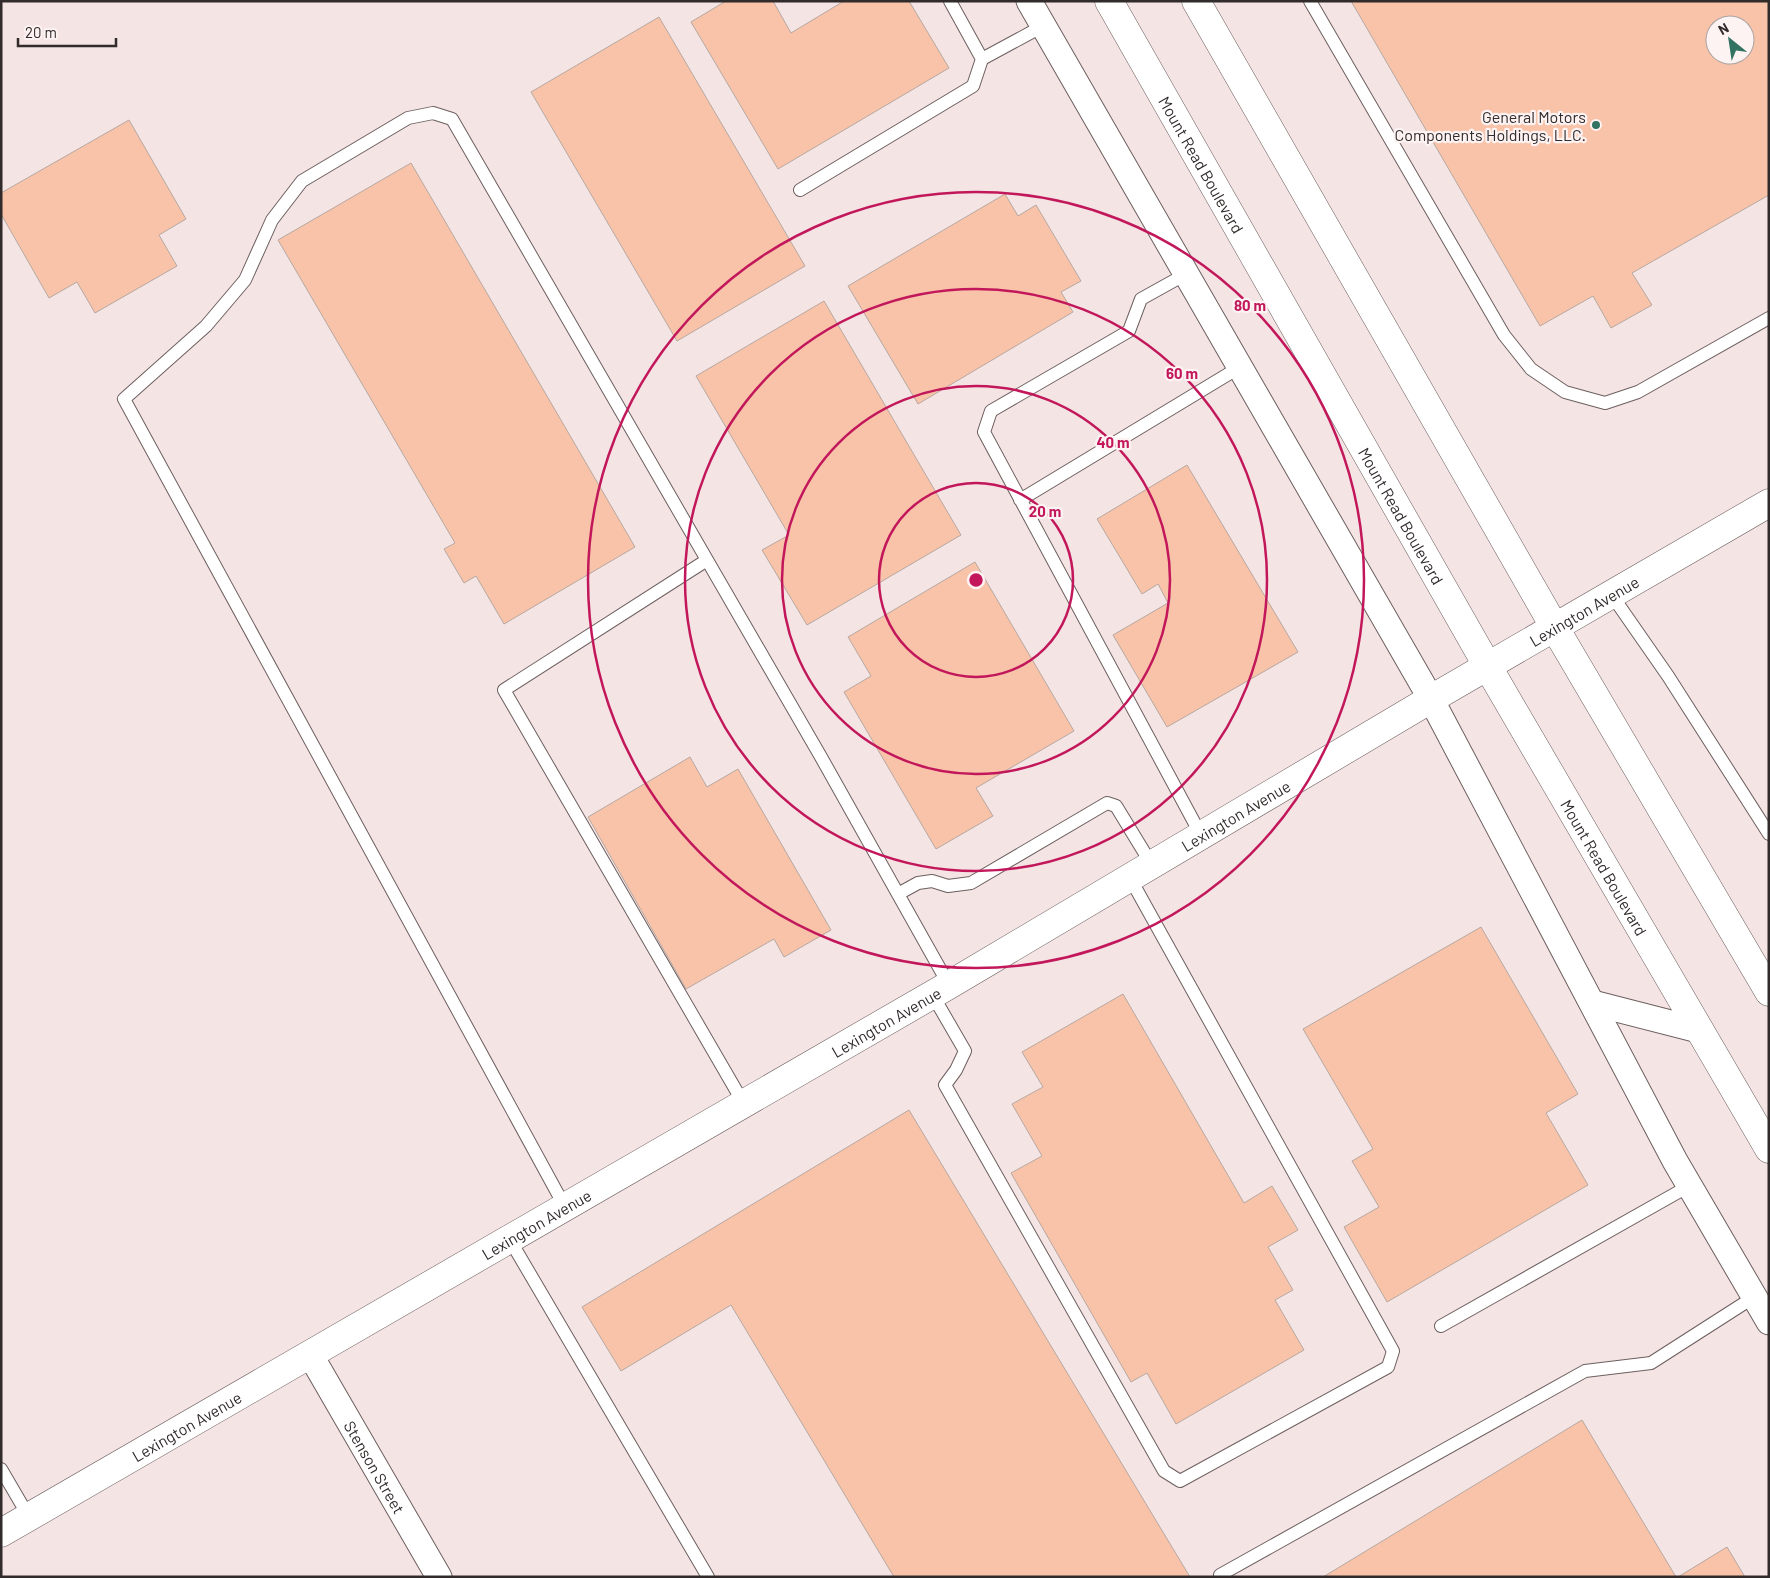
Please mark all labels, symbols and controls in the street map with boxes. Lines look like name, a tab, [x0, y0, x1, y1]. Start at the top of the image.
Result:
scale bar	[18, 15, 115, 47]
north arrow	[1705, 15, 1755, 65]
text: N	[1715, 19, 1732, 38]
text: 20 m	[25, 23, 57, 41]
street label: Mount Read Boulevard	[1156, 93, 1248, 236]
place label: General Motors Components Holdings, LLC.	[1394, 107, 1586, 144]
marker: General Motors Components Holdings, LLC.	[1590, 119, 1602, 131]
text: 80 m	[1234, 296, 1266, 314]
text: 60 m	[1166, 364, 1198, 382]
text: 40 m	[1096, 433, 1130, 451]
street label: Mount Read Boulevard	[1355, 444, 1448, 587]
text: 20 m	[1029, 502, 1061, 520]
centre of rings	[967, 571, 985, 589]
street label: Lexington Avenue	[1526, 571, 1642, 650]
street label: Lexington Avenue	[1178, 775, 1293, 855]
street label: Mount Read Boulevard	[1558, 796, 1652, 939]
street label: Lexington Avenue	[828, 982, 944, 1061]
street label: Lexington Avenue	[478, 1185, 594, 1263]
street label: Lexington Avenue	[128, 1387, 244, 1465]
street label: Stenson Street	[341, 1417, 409, 1517]

